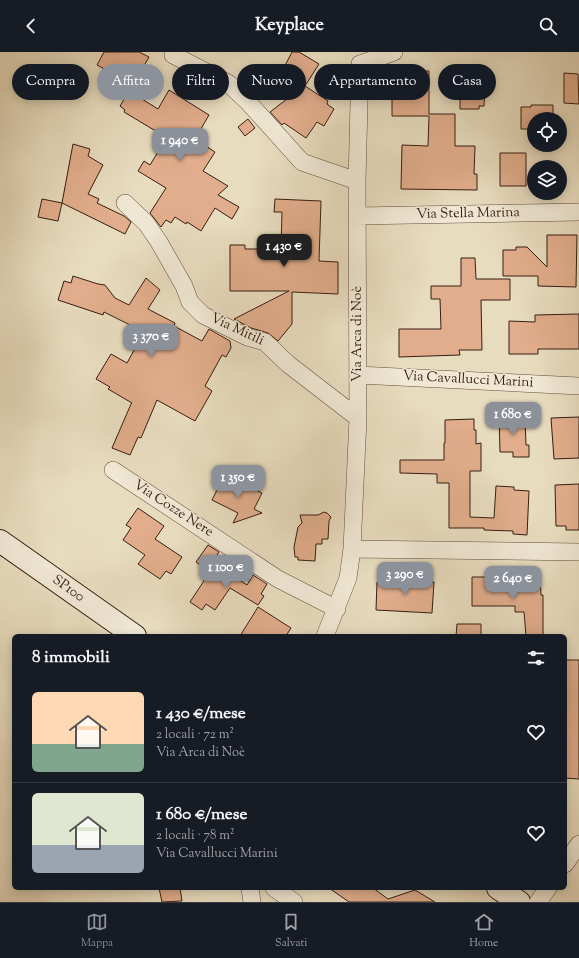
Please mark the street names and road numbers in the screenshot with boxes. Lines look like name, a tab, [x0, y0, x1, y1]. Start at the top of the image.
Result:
street label: Via Stella Marina	[416, 203, 521, 225]
street label: Via Arca di Noè	[348, 286, 368, 382]
street label: Via Mitili	[207, 309, 267, 351]
street label: Via Cavallucci Marini	[402, 367, 534, 393]
street label: Via Cozze Nere	[129, 476, 217, 542]
street label: SP100	[48, 571, 88, 607]

